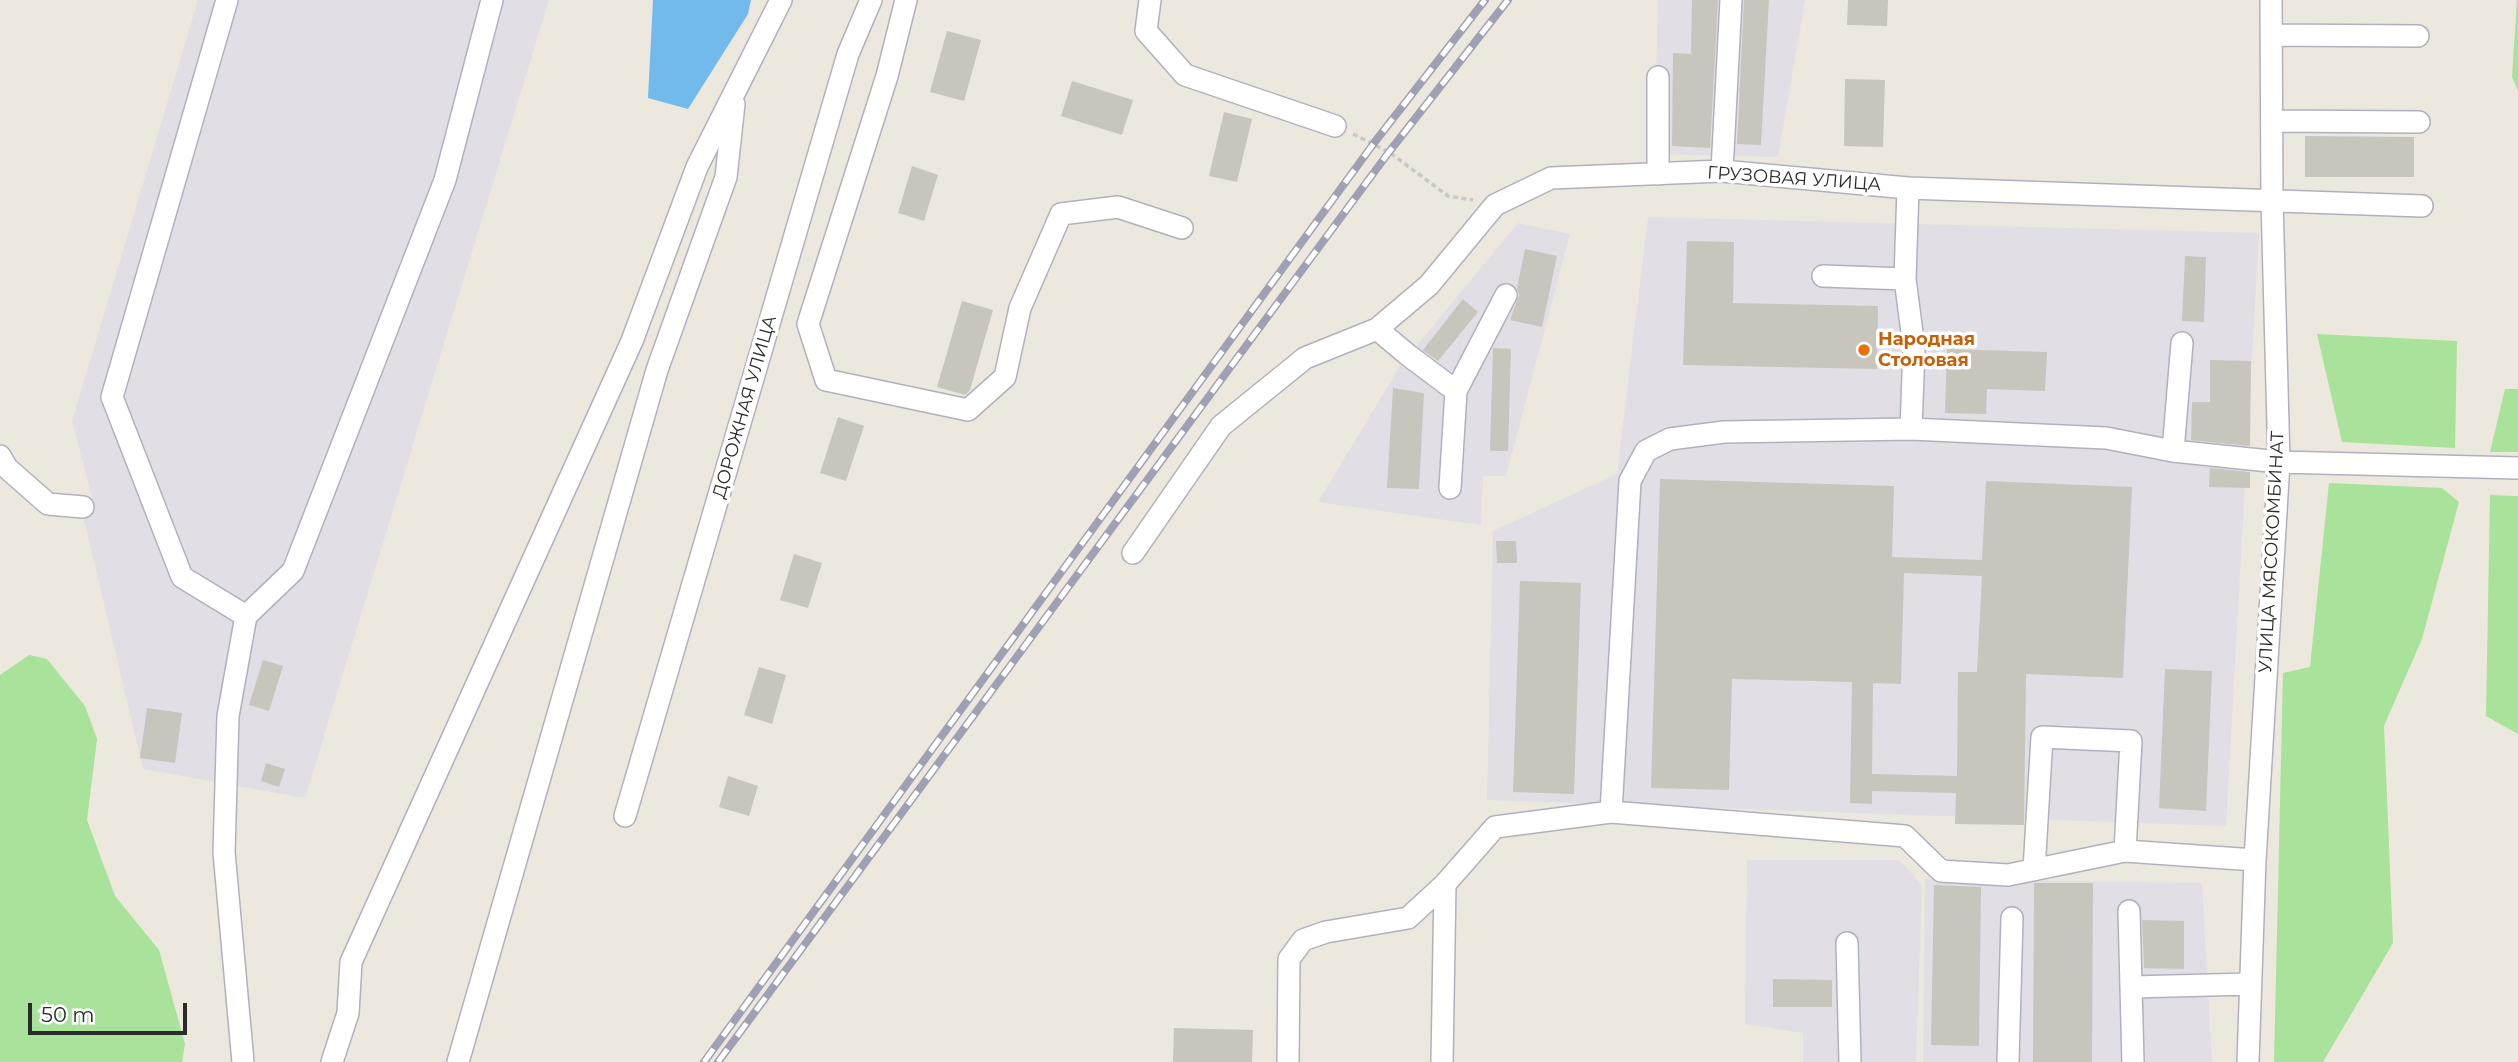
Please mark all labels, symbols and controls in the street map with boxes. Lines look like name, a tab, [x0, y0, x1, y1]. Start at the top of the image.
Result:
street label: ГРУЗОВАЯ УЛИЦА	[1706, 162, 1882, 196]
street label: ДОРОЖНАЯ УЛИЦА	[708, 313, 782, 501]
place label: Народная Столовая	[1878, 329, 1975, 372]
marker: Народная Столовая	[1856, 342, 1872, 358]
street label: УЛИЦА МЯСОКОМБИНАТ	[2255, 430, 2289, 674]
scale bar	[32, 988, 191, 1032]
text: 50 m	[41, 1002, 95, 1027]

